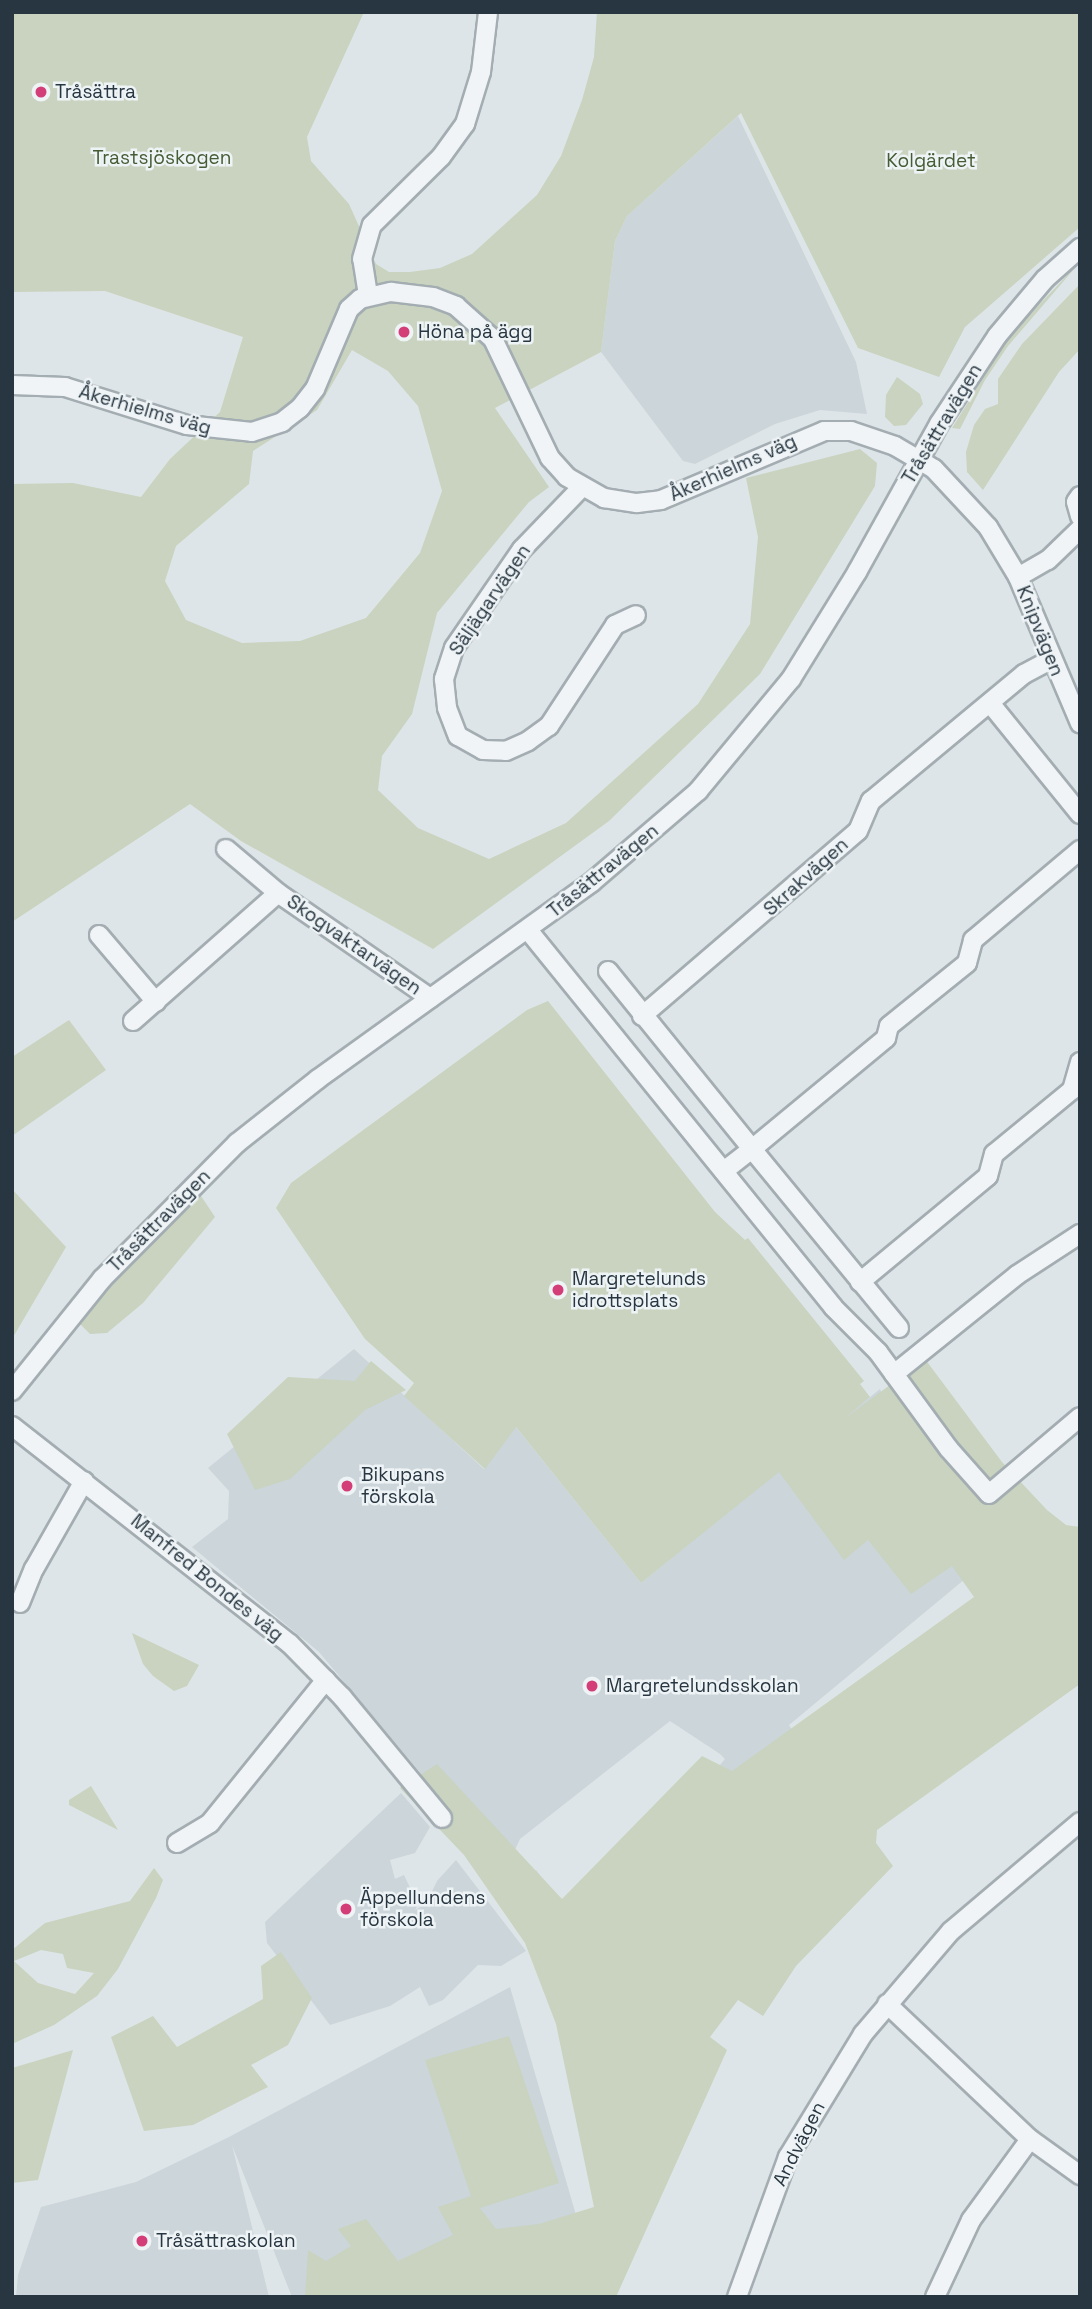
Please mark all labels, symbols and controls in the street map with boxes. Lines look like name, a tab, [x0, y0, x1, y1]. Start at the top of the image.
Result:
place label: Tråsättra	[55, 81, 136, 103]
marker: Tråsättra	[33, 84, 49, 100]
park label: Trastsjöskogen	[93, 147, 231, 169]
park label: Kolgärdet	[886, 150, 976, 172]
place label: Höna på ägg	[418, 321, 533, 343]
marker: Höna på ägg	[396, 324, 412, 340]
street label: Tråsättravägen	[897, 360, 987, 488]
street label: Åkerhielms väg	[76, 380, 214, 440]
street label: Åkerhielms väg	[666, 430, 800, 506]
street label: Säljägarvägen	[445, 540, 535, 660]
street label: Knipvägen	[1012, 582, 1068, 680]
street label: Tråsättravägen	[543, 819, 663, 923]
street label: Skrakvägen	[759, 833, 853, 921]
street label: Skogvaktarvägen	[282, 890, 426, 1000]
street label: Tråsättravägen	[103, 1165, 215, 1277]
place label: Margretelunds idrottsplats	[572, 1268, 706, 1312]
marker: Margretelunds idrottsplats	[550, 1282, 566, 1298]
place label: Bikupans förskola	[361, 1464, 445, 1508]
marker: Bikupans förskola	[339, 1478, 355, 1494]
street label: Manfred Bondes väg	[126, 1510, 288, 1646]
place label: Margretelundsskolan	[606, 1675, 799, 1697]
marker: Margretelundsskolan	[584, 1678, 600, 1694]
place label: Äppellundens förskola	[360, 1887, 485, 1931]
marker: Äppellundens förskola	[338, 1901, 354, 1917]
street label: Andvägen	[768, 2098, 830, 2190]
place label: Tråsättraskolan	[156, 2230, 296, 2252]
marker: Tråsättraskolan	[134, 2233, 150, 2249]

